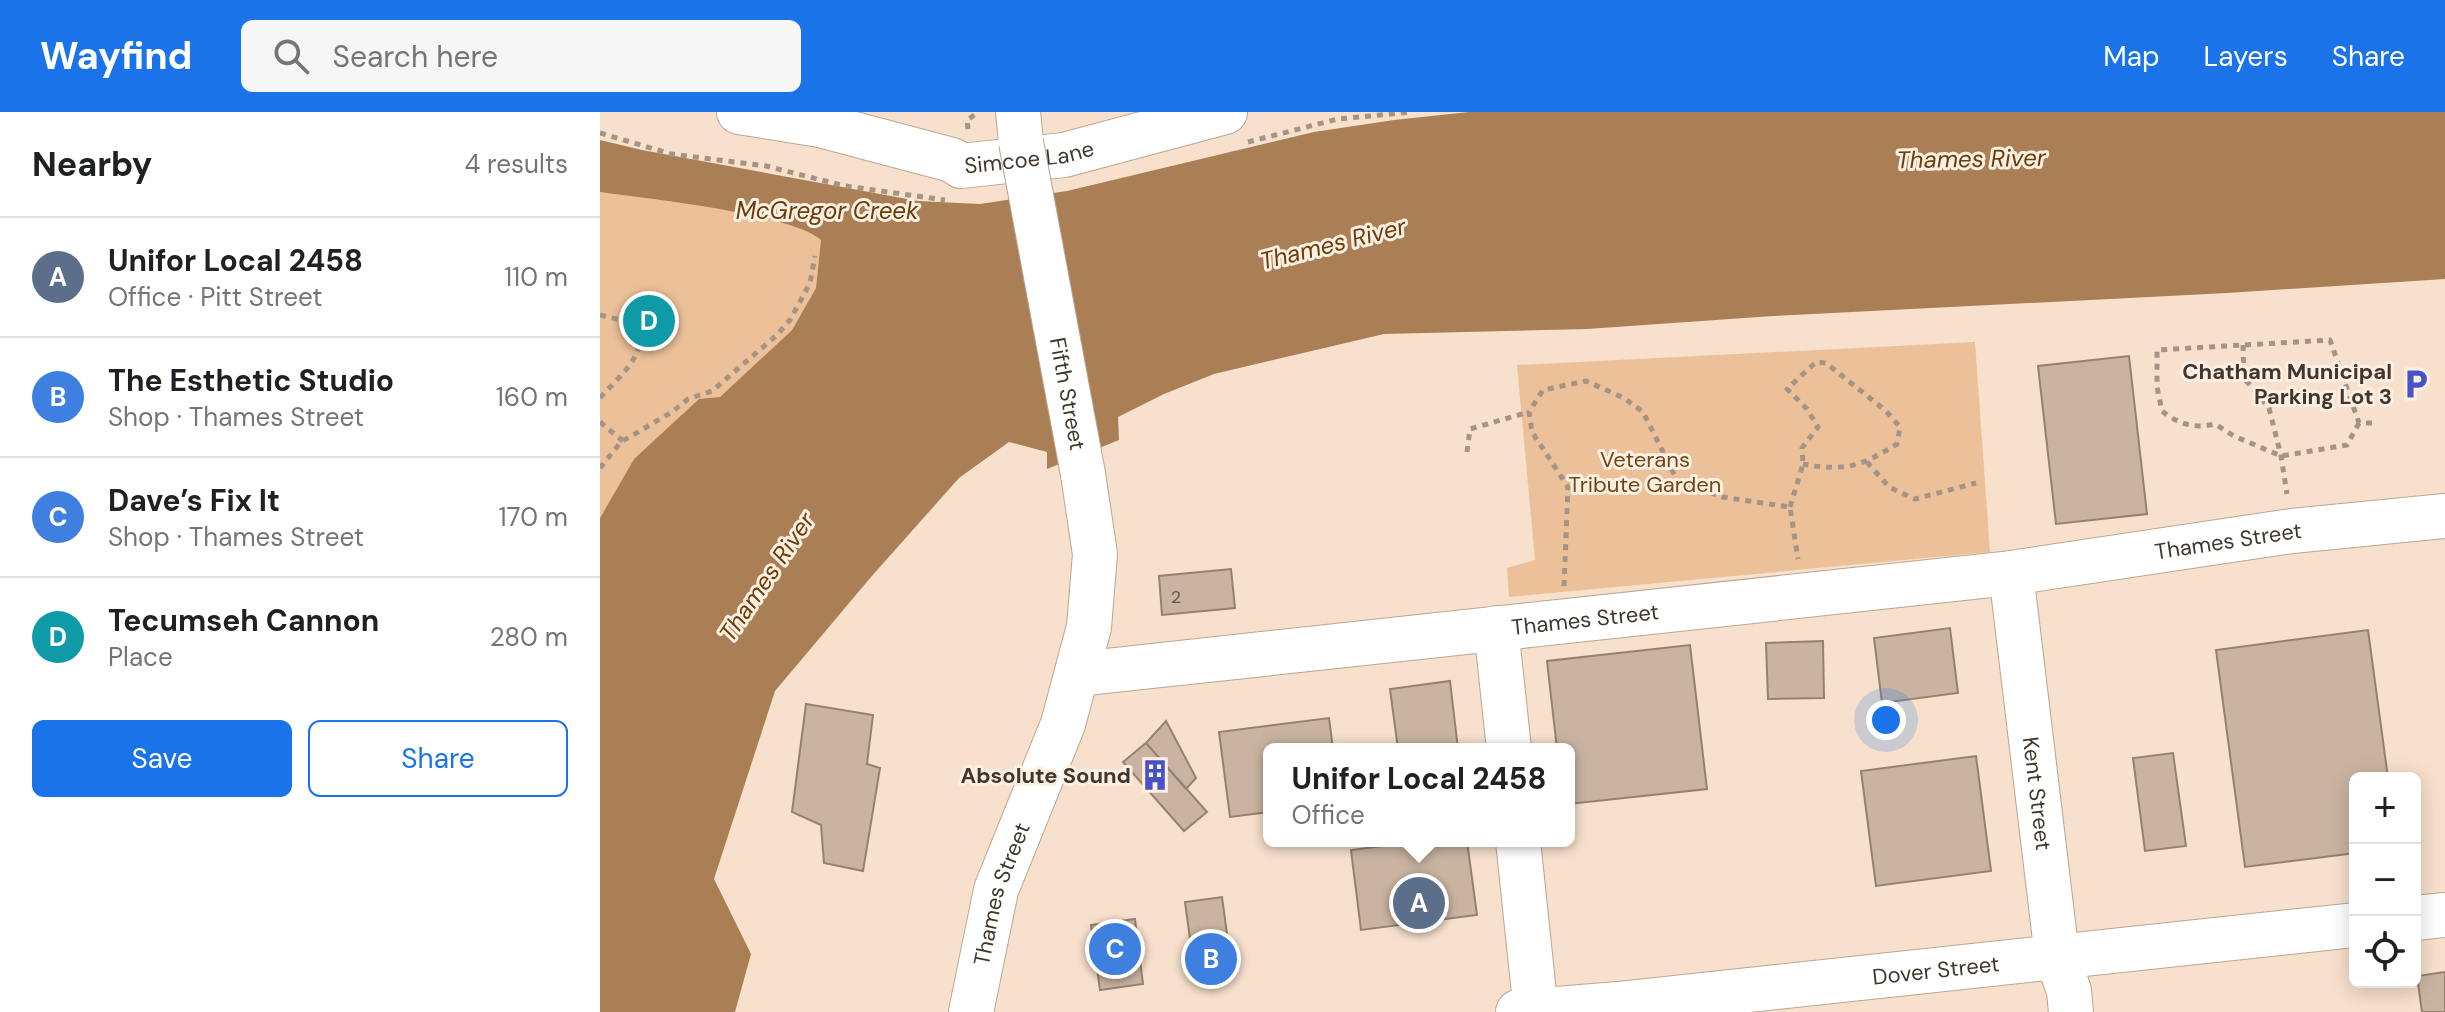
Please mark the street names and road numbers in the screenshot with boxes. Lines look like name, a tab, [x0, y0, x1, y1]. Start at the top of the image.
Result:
street label: Simcoe Lane	[963, 134, 1097, 181]
street label: Fifth Street	[1043, 335, 1092, 452]
street label: Thames Street	[2153, 516, 2303, 566]
street label: Thames Street	[1510, 597, 1660, 642]
street label: Kent Street	[2016, 735, 2058, 852]
street label: Thames Street	[967, 818, 1037, 968]
street label: Dover Street	[1871, 949, 2001, 992]

